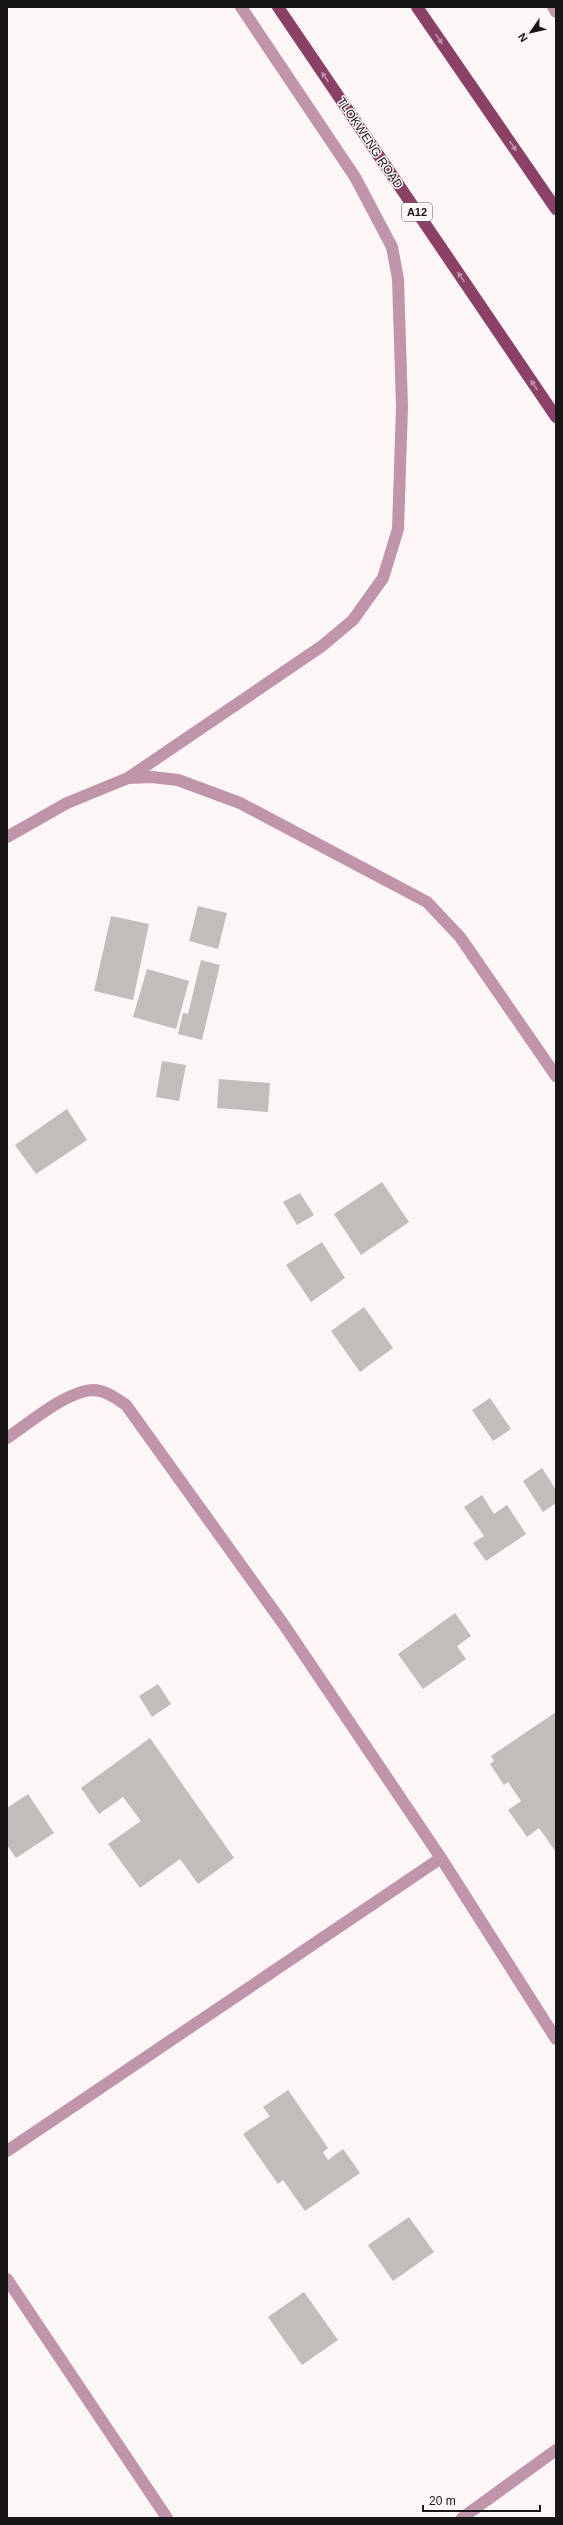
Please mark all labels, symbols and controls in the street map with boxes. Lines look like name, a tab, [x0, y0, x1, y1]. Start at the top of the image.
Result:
north arrow	[511, 12, 551, 52]
text: N	[515, 31, 530, 44]
one-way arrow	[435, 34, 443, 44]
one-way arrow	[321, 72, 329, 82]
street label: TLOKWENG ROAD	[334, 95, 406, 191]
one-way arrow	[509, 141, 517, 152]
road number: A12	[402, 203, 432, 221]
one-way arrow	[457, 272, 465, 283]
one-way arrow	[530, 380, 538, 390]
scale bar	[423, 2487, 540, 2513]
text: 20 m	[429, 2494, 456, 2508]

